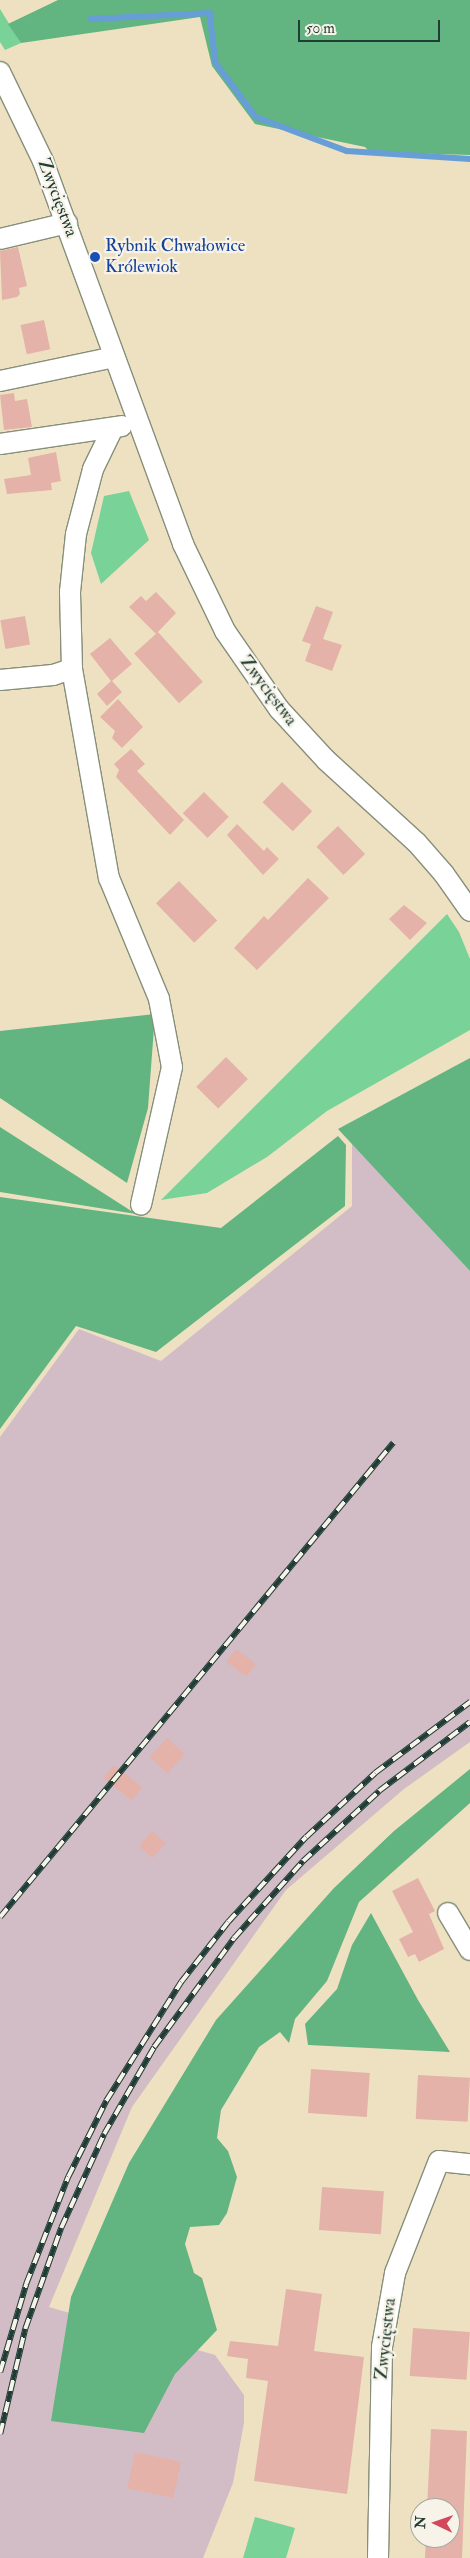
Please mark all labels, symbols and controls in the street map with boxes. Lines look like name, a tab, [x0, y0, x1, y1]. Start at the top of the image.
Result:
scale bar	[300, 10, 442, 42]
text: 50 m	[306, 19, 335, 38]
street label: Zwycięstwa	[32, 156, 82, 240]
place label: Rybnik Chwałowice Królewiok	[105, 236, 245, 278]
marker: Rybnik Chwałowice Królewiok	[89, 251, 101, 263]
street label: Zwycięstwa	[235, 652, 301, 730]
street label: Zwycięstwa	[371, 2297, 401, 2381]
north arrow	[410, 2498, 460, 2548]
text: N	[412, 2516, 429, 2529]

